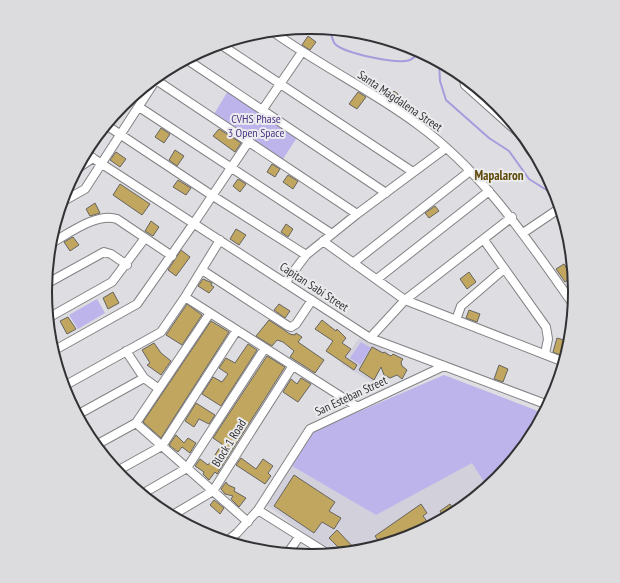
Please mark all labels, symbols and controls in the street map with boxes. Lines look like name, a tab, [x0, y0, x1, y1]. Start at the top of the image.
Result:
street label: Santa Magdalena Street	[355, 67, 446, 135]
park label: CVHS Phase 3 Open Space	[228, 111, 284, 140]
district label: Mapalaron	[474, 167, 524, 184]
street label: Capitan Sabi Street	[277, 259, 352, 315]
street label: San Esteban Street	[312, 372, 390, 419]
street label: Block 1 Road	[208, 416, 249, 469]

